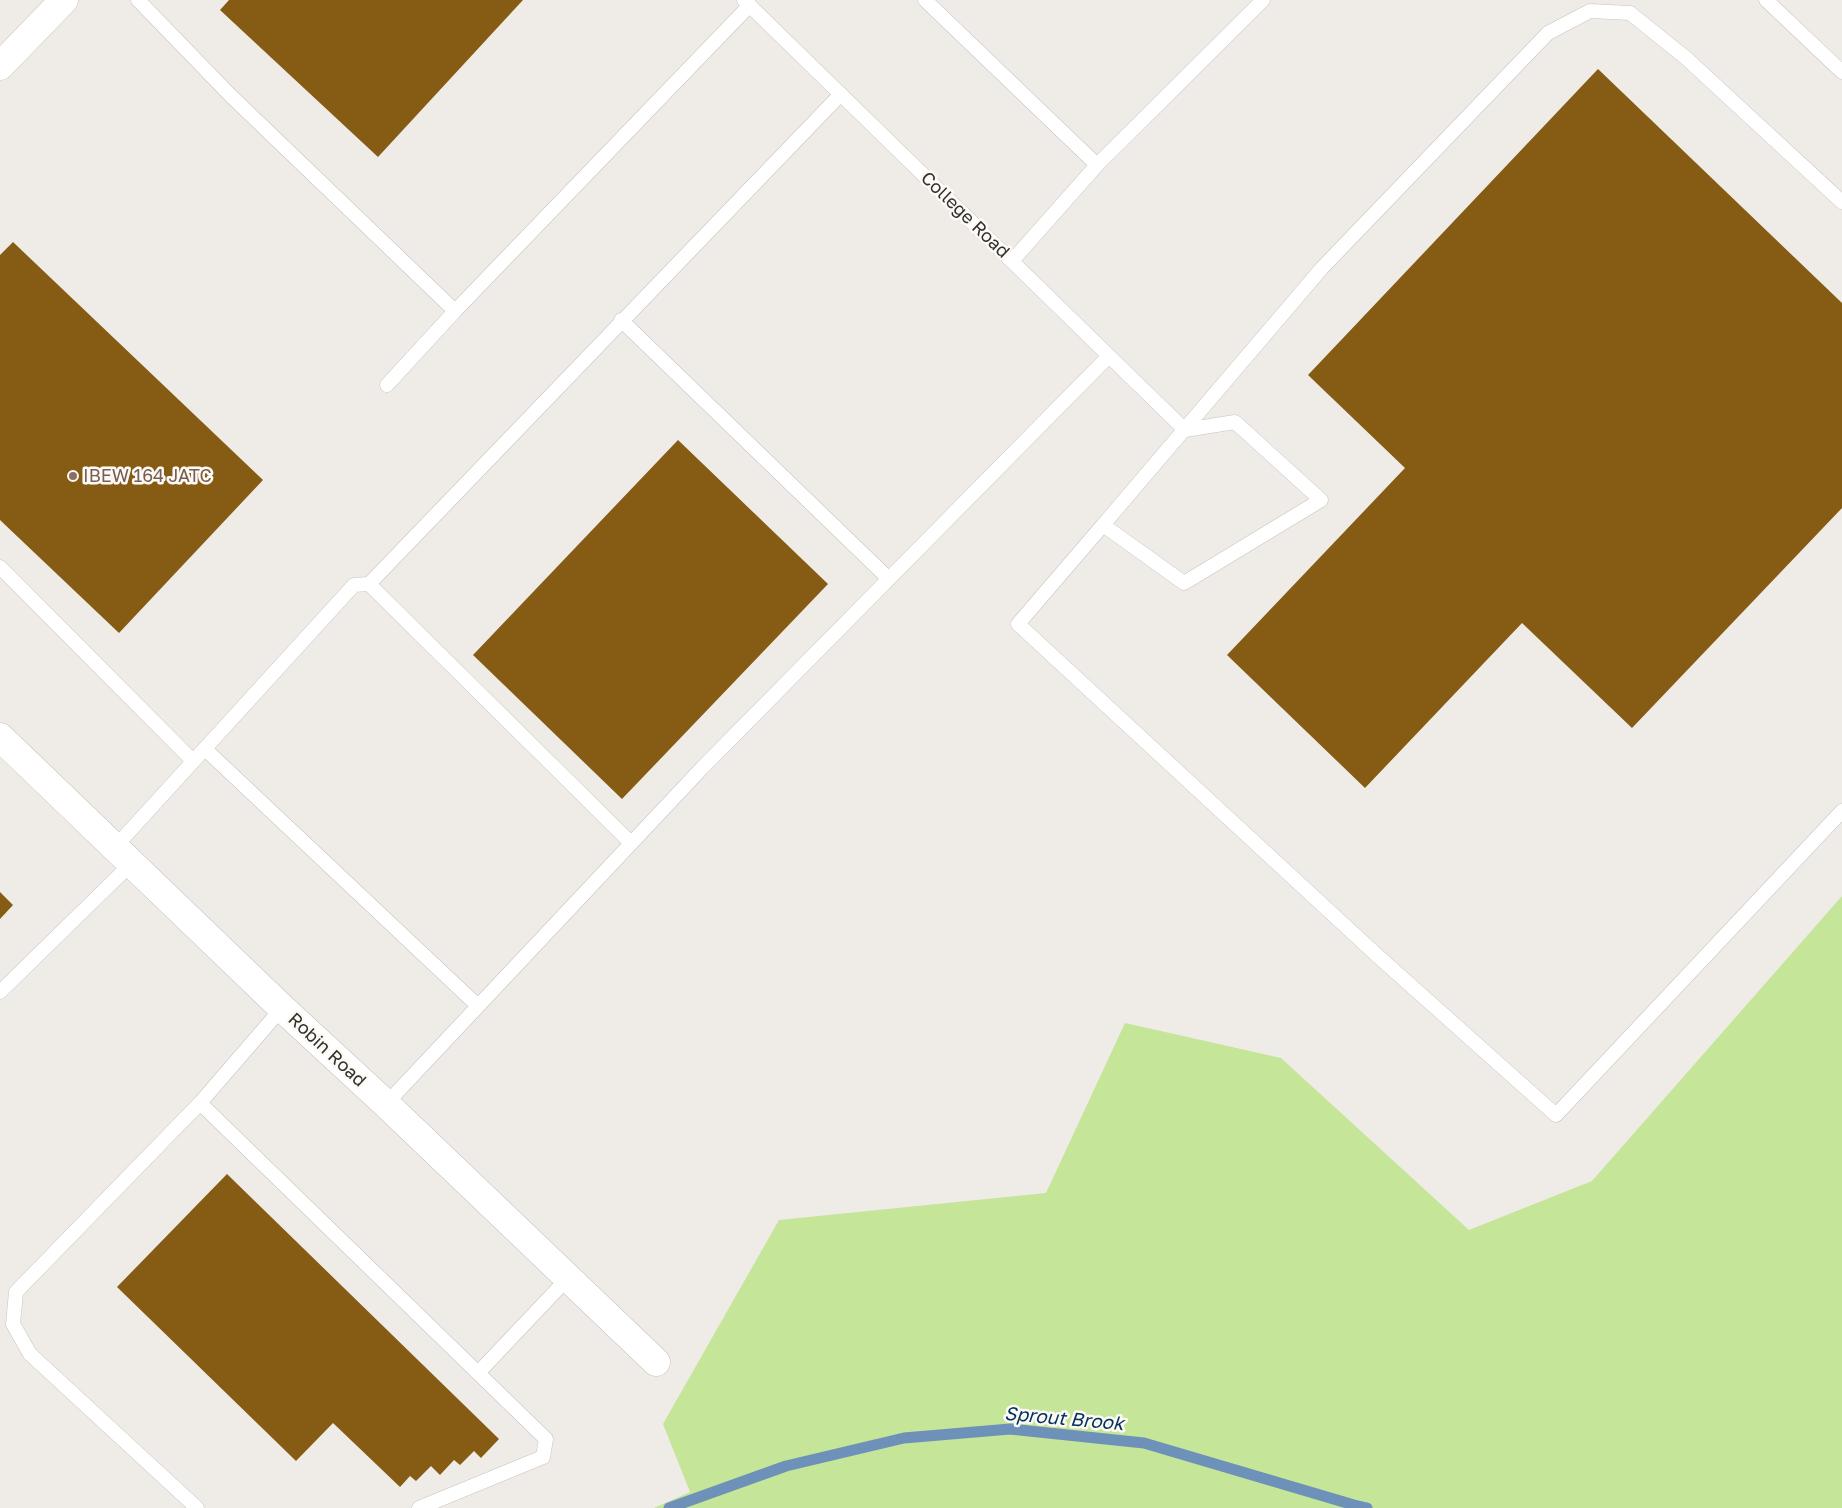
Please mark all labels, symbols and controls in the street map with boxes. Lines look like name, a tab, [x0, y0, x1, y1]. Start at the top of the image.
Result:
street label: College Road	[916, 167, 1014, 263]
place label: IBEW 164 JATC	[83, 465, 212, 487]
marker: IBEW 164 JATC	[67, 470, 79, 482]
street label: Robin Road	[284, 1009, 370, 1091]
water label: Sprout Brook	[1003, 1402, 1125, 1436]

